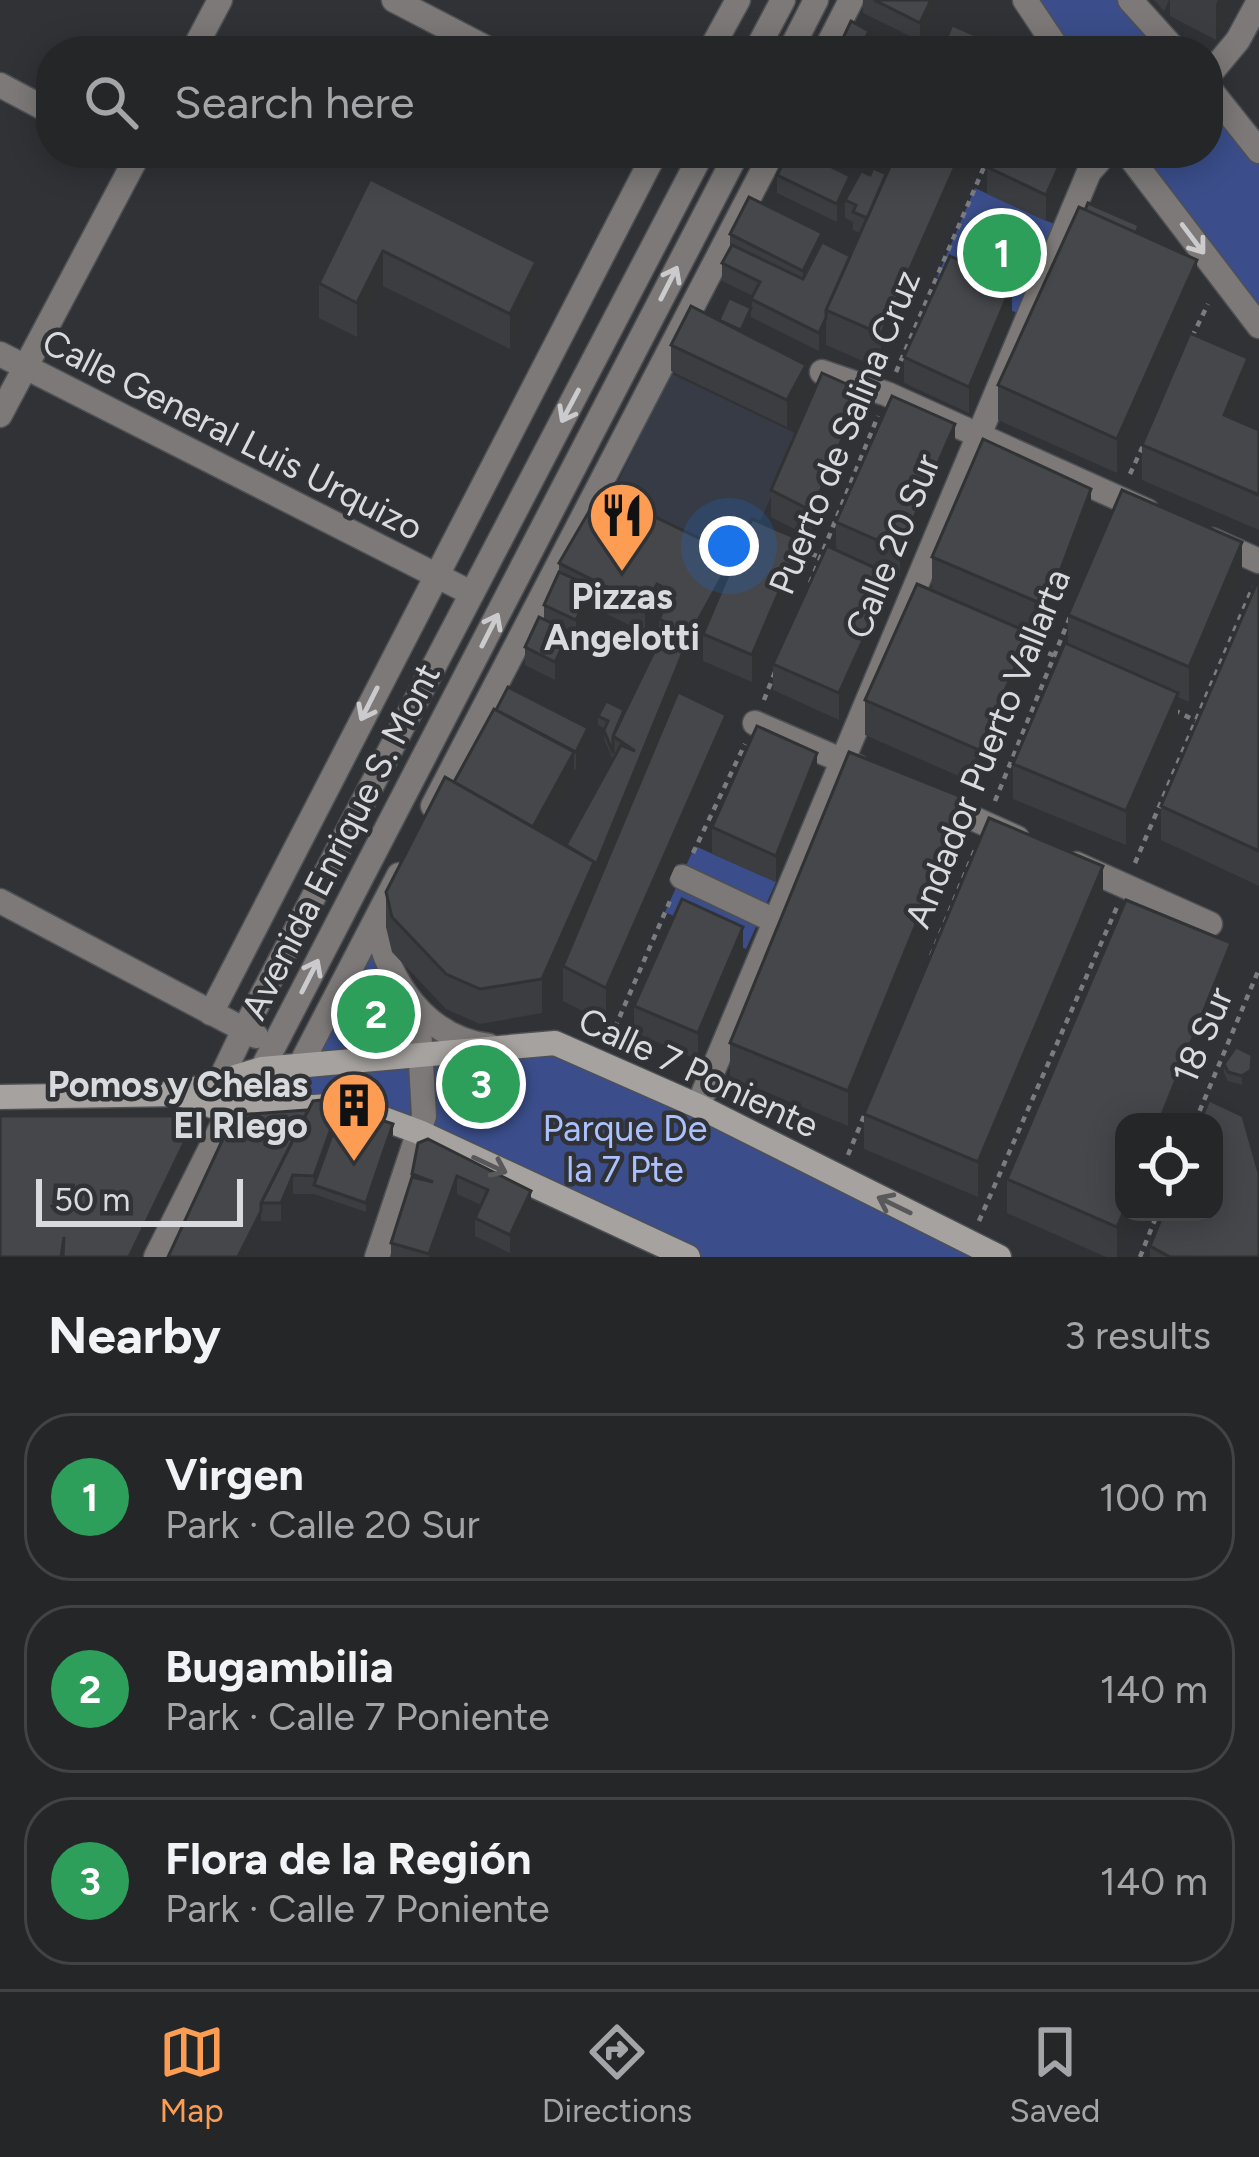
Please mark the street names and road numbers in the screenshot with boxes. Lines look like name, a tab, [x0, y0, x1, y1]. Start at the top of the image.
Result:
street label: Puerto de Salina Cruz	[760, 264, 929, 600]
street label: Calle General Luis Urquizo	[35, 320, 430, 549]
street label: Calle 20 Sur	[836, 448, 949, 645]
street label: Andador Puerto Vallarta	[896, 563, 1079, 934]
street label: Avenida Enrique S. Mont	[232, 656, 449, 1026]
street label: 18 Sur	[1163, 981, 1242, 1090]
street label: Calle 7 Poniente	[572, 998, 826, 1147]

